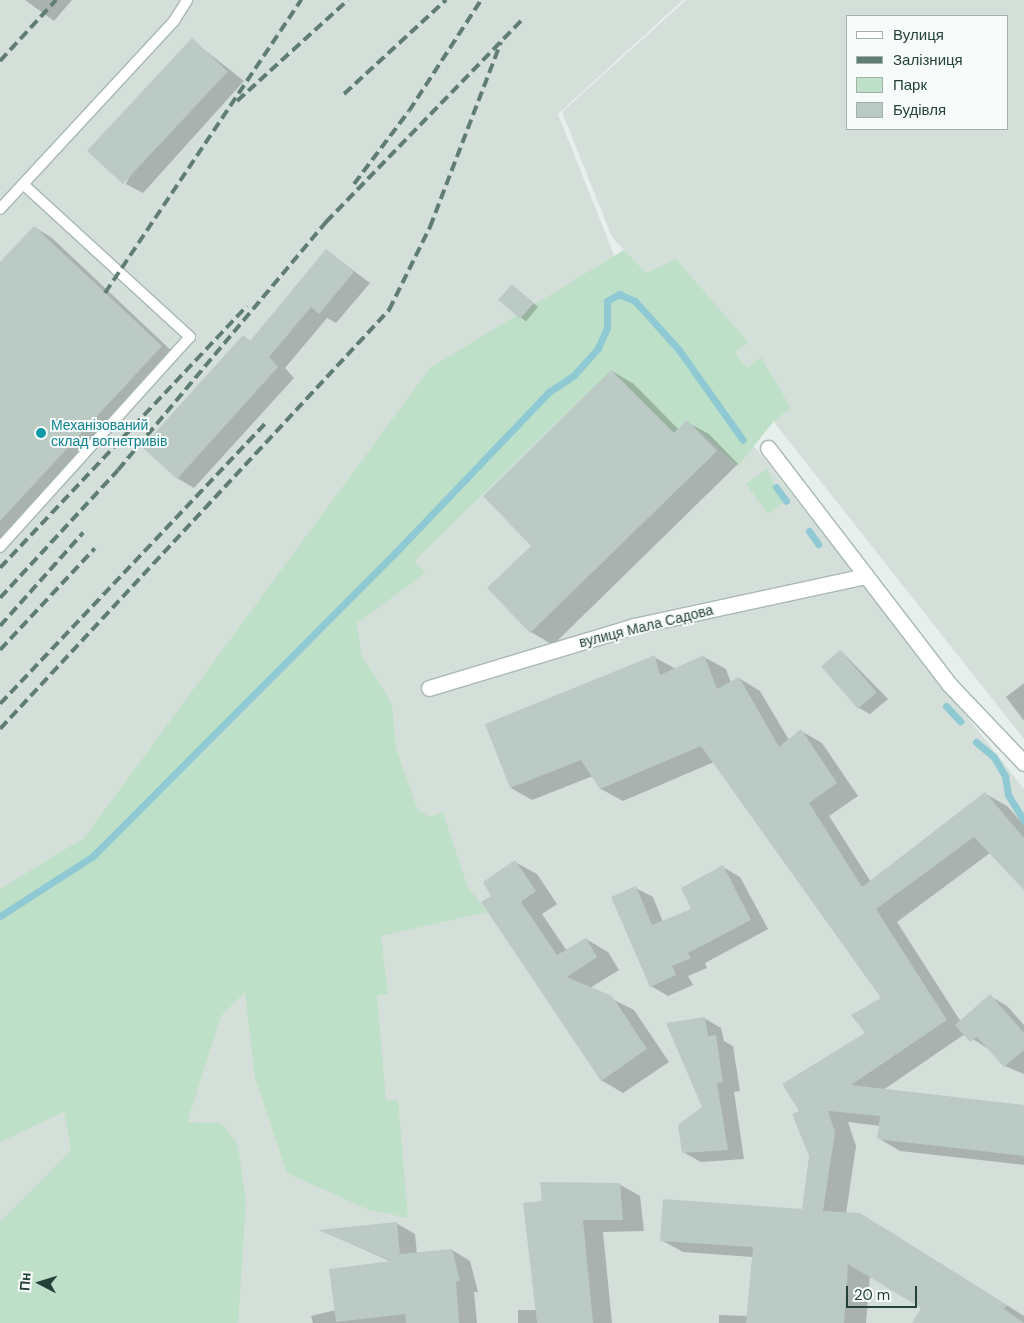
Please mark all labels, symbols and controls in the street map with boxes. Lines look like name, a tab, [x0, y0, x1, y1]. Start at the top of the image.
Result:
legend	[846, 15, 1009, 130]
text: Вулиця	[893, 25, 944, 45]
text: Залізниця	[893, 50, 963, 70]
text: Парк	[893, 75, 927, 95]
text: Будівля	[893, 100, 946, 120]
place label: Механізований склад вогнетривів	[51, 417, 167, 450]
marker: Механізований склад вогнетривів	[35, 427, 47, 439]
street label: вулиця Мала Садова	[577, 601, 715, 651]
north arrow	[15, 1258, 65, 1308]
text: Пн	[15, 1272, 35, 1292]
scale bar	[849, 1276, 920, 1308]
text: 20 m	[854, 1285, 890, 1305]

